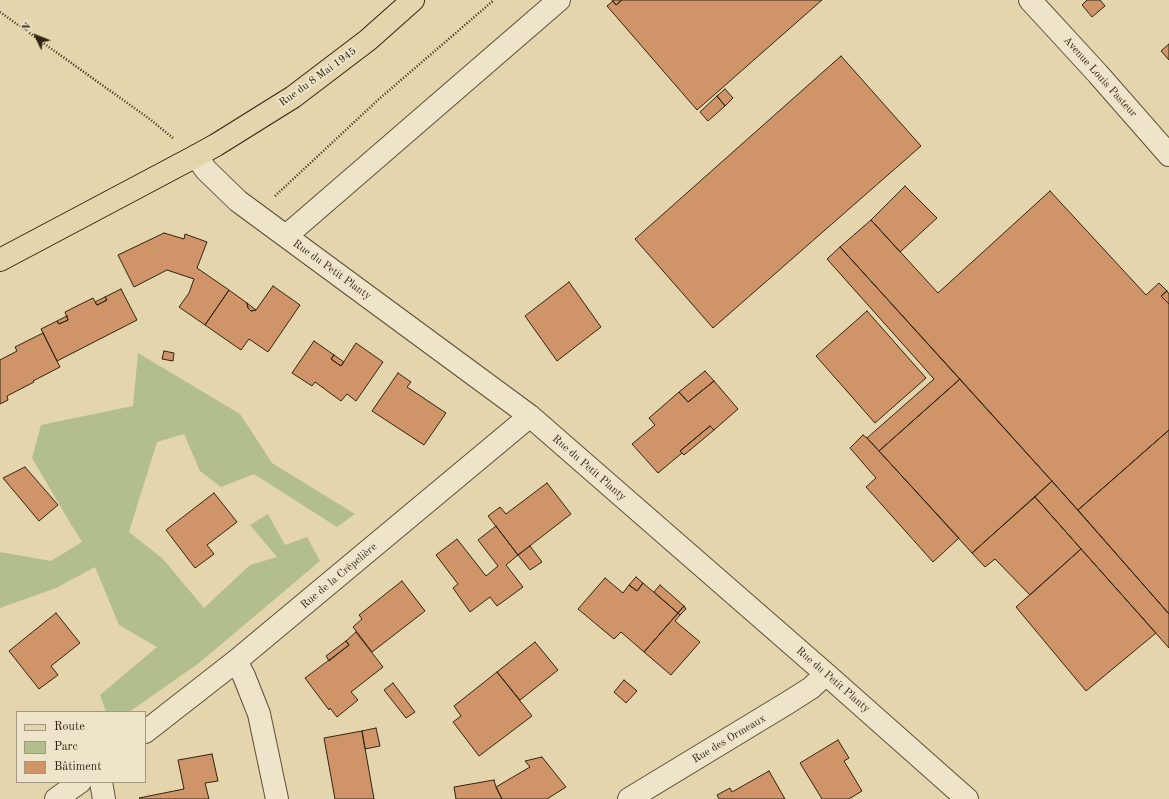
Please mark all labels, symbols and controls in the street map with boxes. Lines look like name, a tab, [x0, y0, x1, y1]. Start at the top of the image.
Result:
north arrow	[16, 16, 56, 56]
text: N	[20, 21, 34, 34]
street label: Avenue Louis Pasteur	[1060, 34, 1140, 120]
street label: Rue du 8 Mai 1945	[277, 45, 359, 109]
street label: Rue du Petit Planty	[290, 237, 374, 303]
street label: Rue du Petit Planty	[549, 432, 629, 504]
street label: Rue de la Crêpelière	[298, 540, 380, 612]
street label: Rue du Petit Planty	[793, 644, 873, 716]
legend	[16, 711, 146, 783]
street label: Rue des Ormeaux	[690, 712, 768, 766]
text: Route	[54, 721, 85, 733]
text: Parc	[54, 741, 78, 753]
text: Bâtiment	[54, 761, 101, 773]

